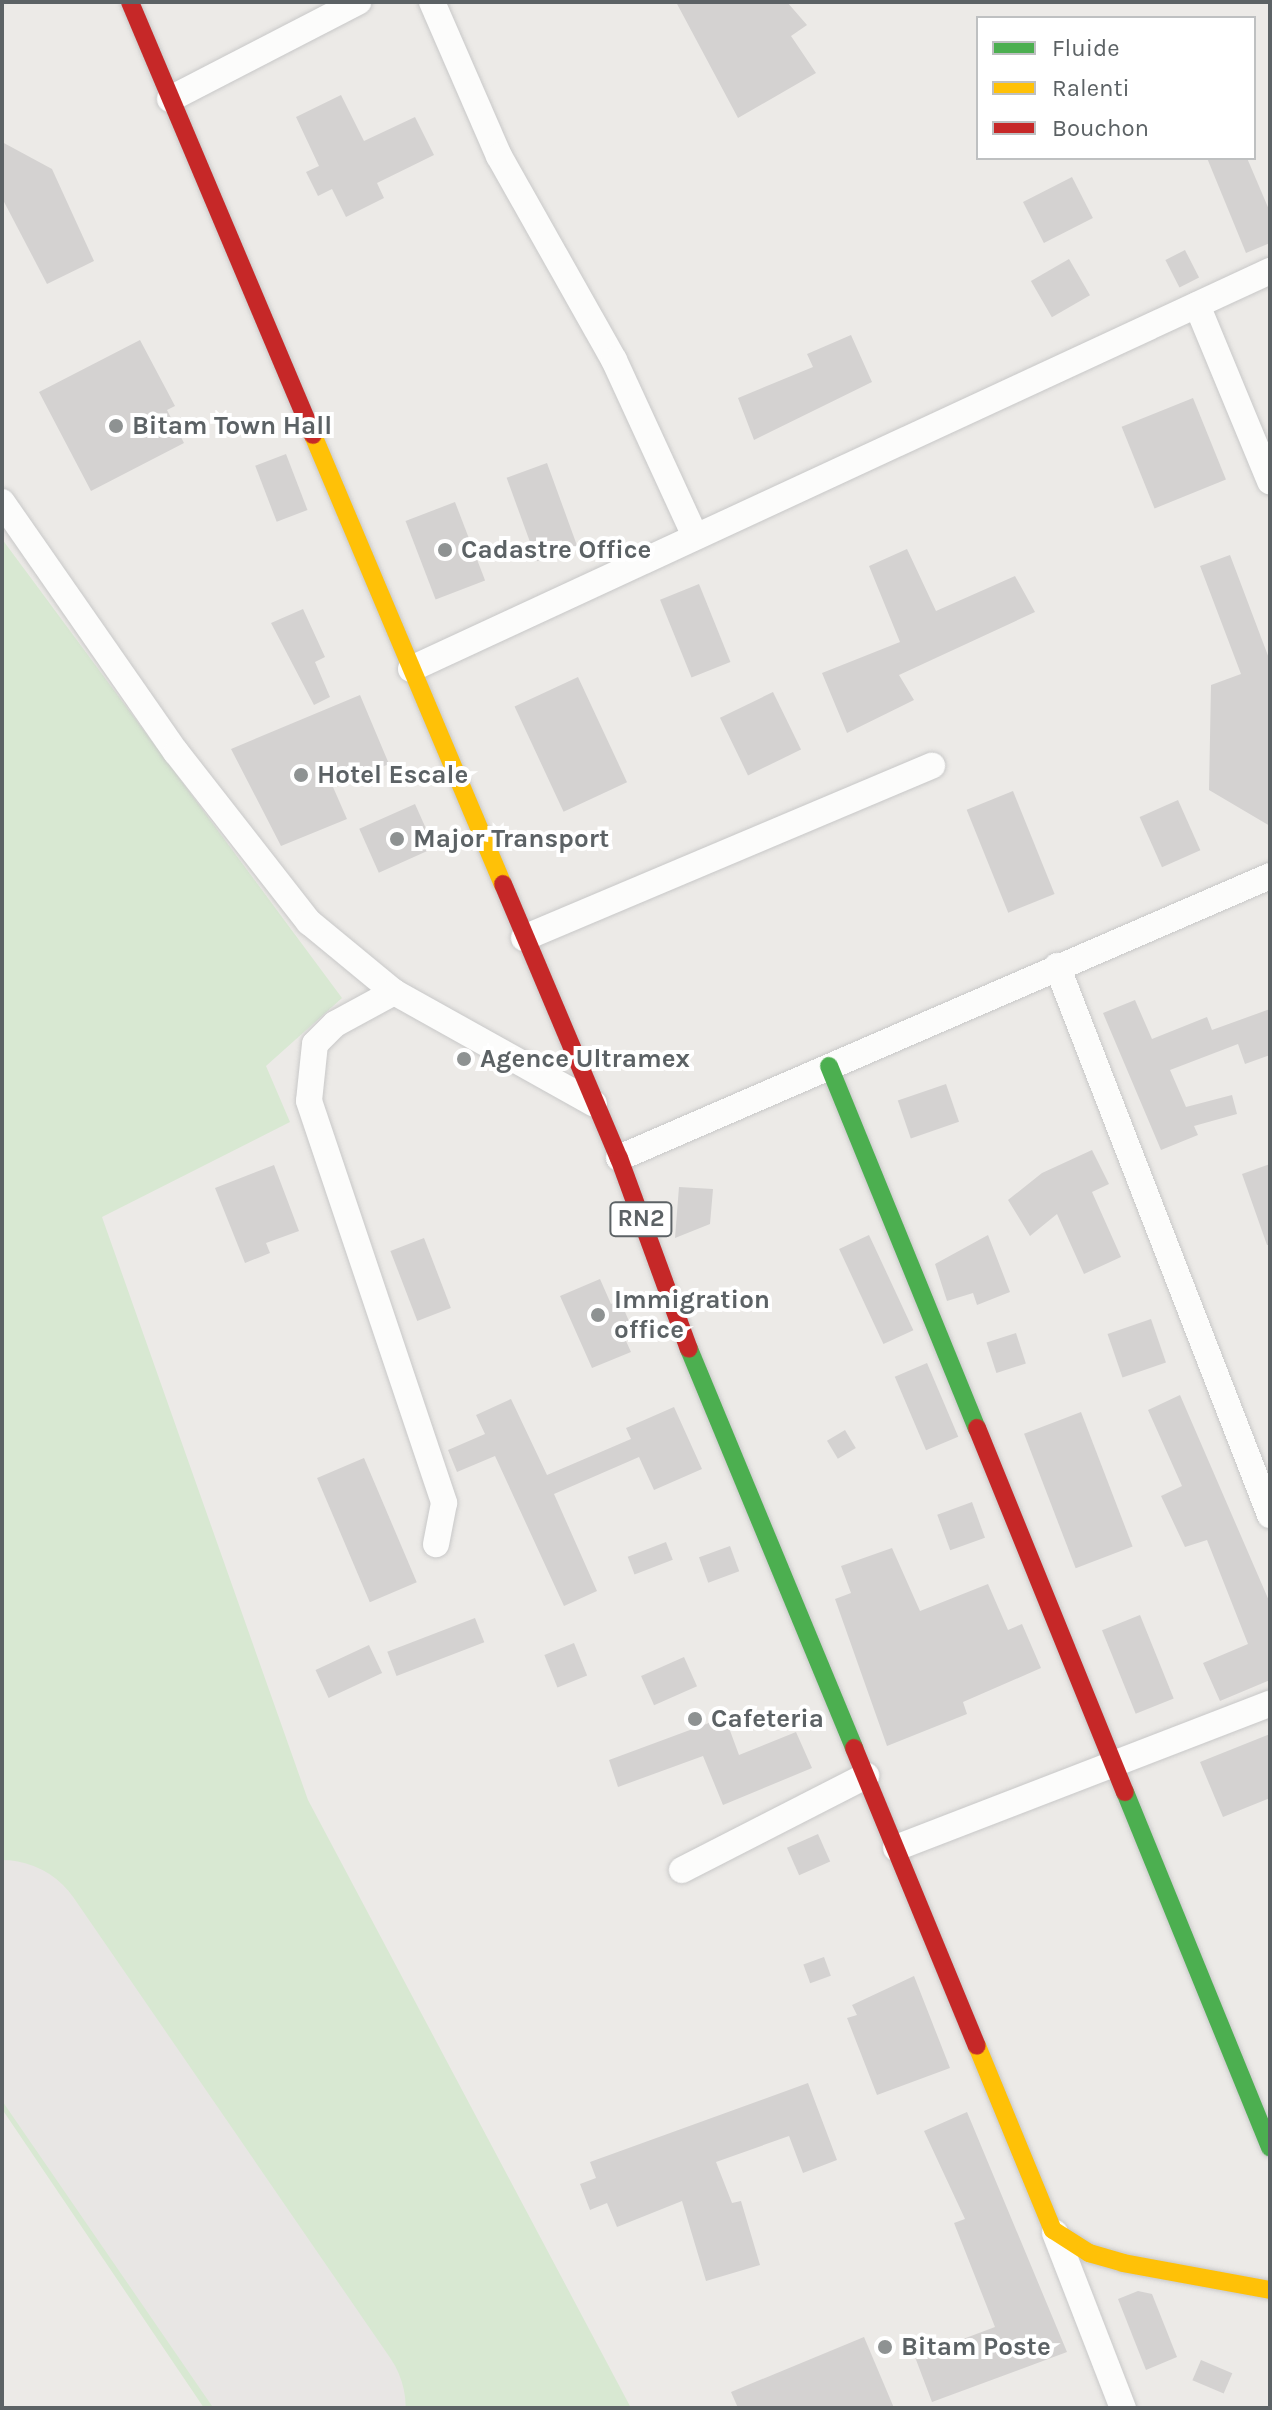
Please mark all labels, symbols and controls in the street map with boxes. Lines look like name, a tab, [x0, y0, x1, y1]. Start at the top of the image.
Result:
legend	[976, 16, 1256, 160]
text: Fluide	[1052, 34, 1120, 62]
text: Ralenti	[1052, 74, 1130, 102]
text: Bouchon	[1052, 114, 1149, 142]
place label: Bitam Town Hall	[132, 410, 332, 442]
marker: Bitam Town Hall	[107, 417, 125, 435]
place label: Cadastre Office	[461, 534, 651, 566]
marker: Cadastre Office	[436, 541, 454, 559]
place label: Hotel Escale	[317, 759, 468, 791]
marker: Hotel Escale	[292, 766, 310, 784]
place label: Major Transport	[413, 823, 609, 855]
marker: Major Transport	[388, 830, 406, 848]
place label: Agence Ultramex	[480, 1043, 690, 1075]
marker: Agence Ultramex	[455, 1050, 473, 1068]
road number: RN2	[609, 1199, 673, 1239]
place label: Immigration office	[614, 1284, 770, 1346]
marker: Immigration office	[589, 1306, 607, 1324]
place label: Cafeteria	[711, 1703, 824, 1735]
marker: Cafeteria	[686, 1710, 704, 1728]
place label: Bitam Poste	[901, 2331, 1051, 2363]
marker: Bitam Poste	[876, 2338, 894, 2356]

